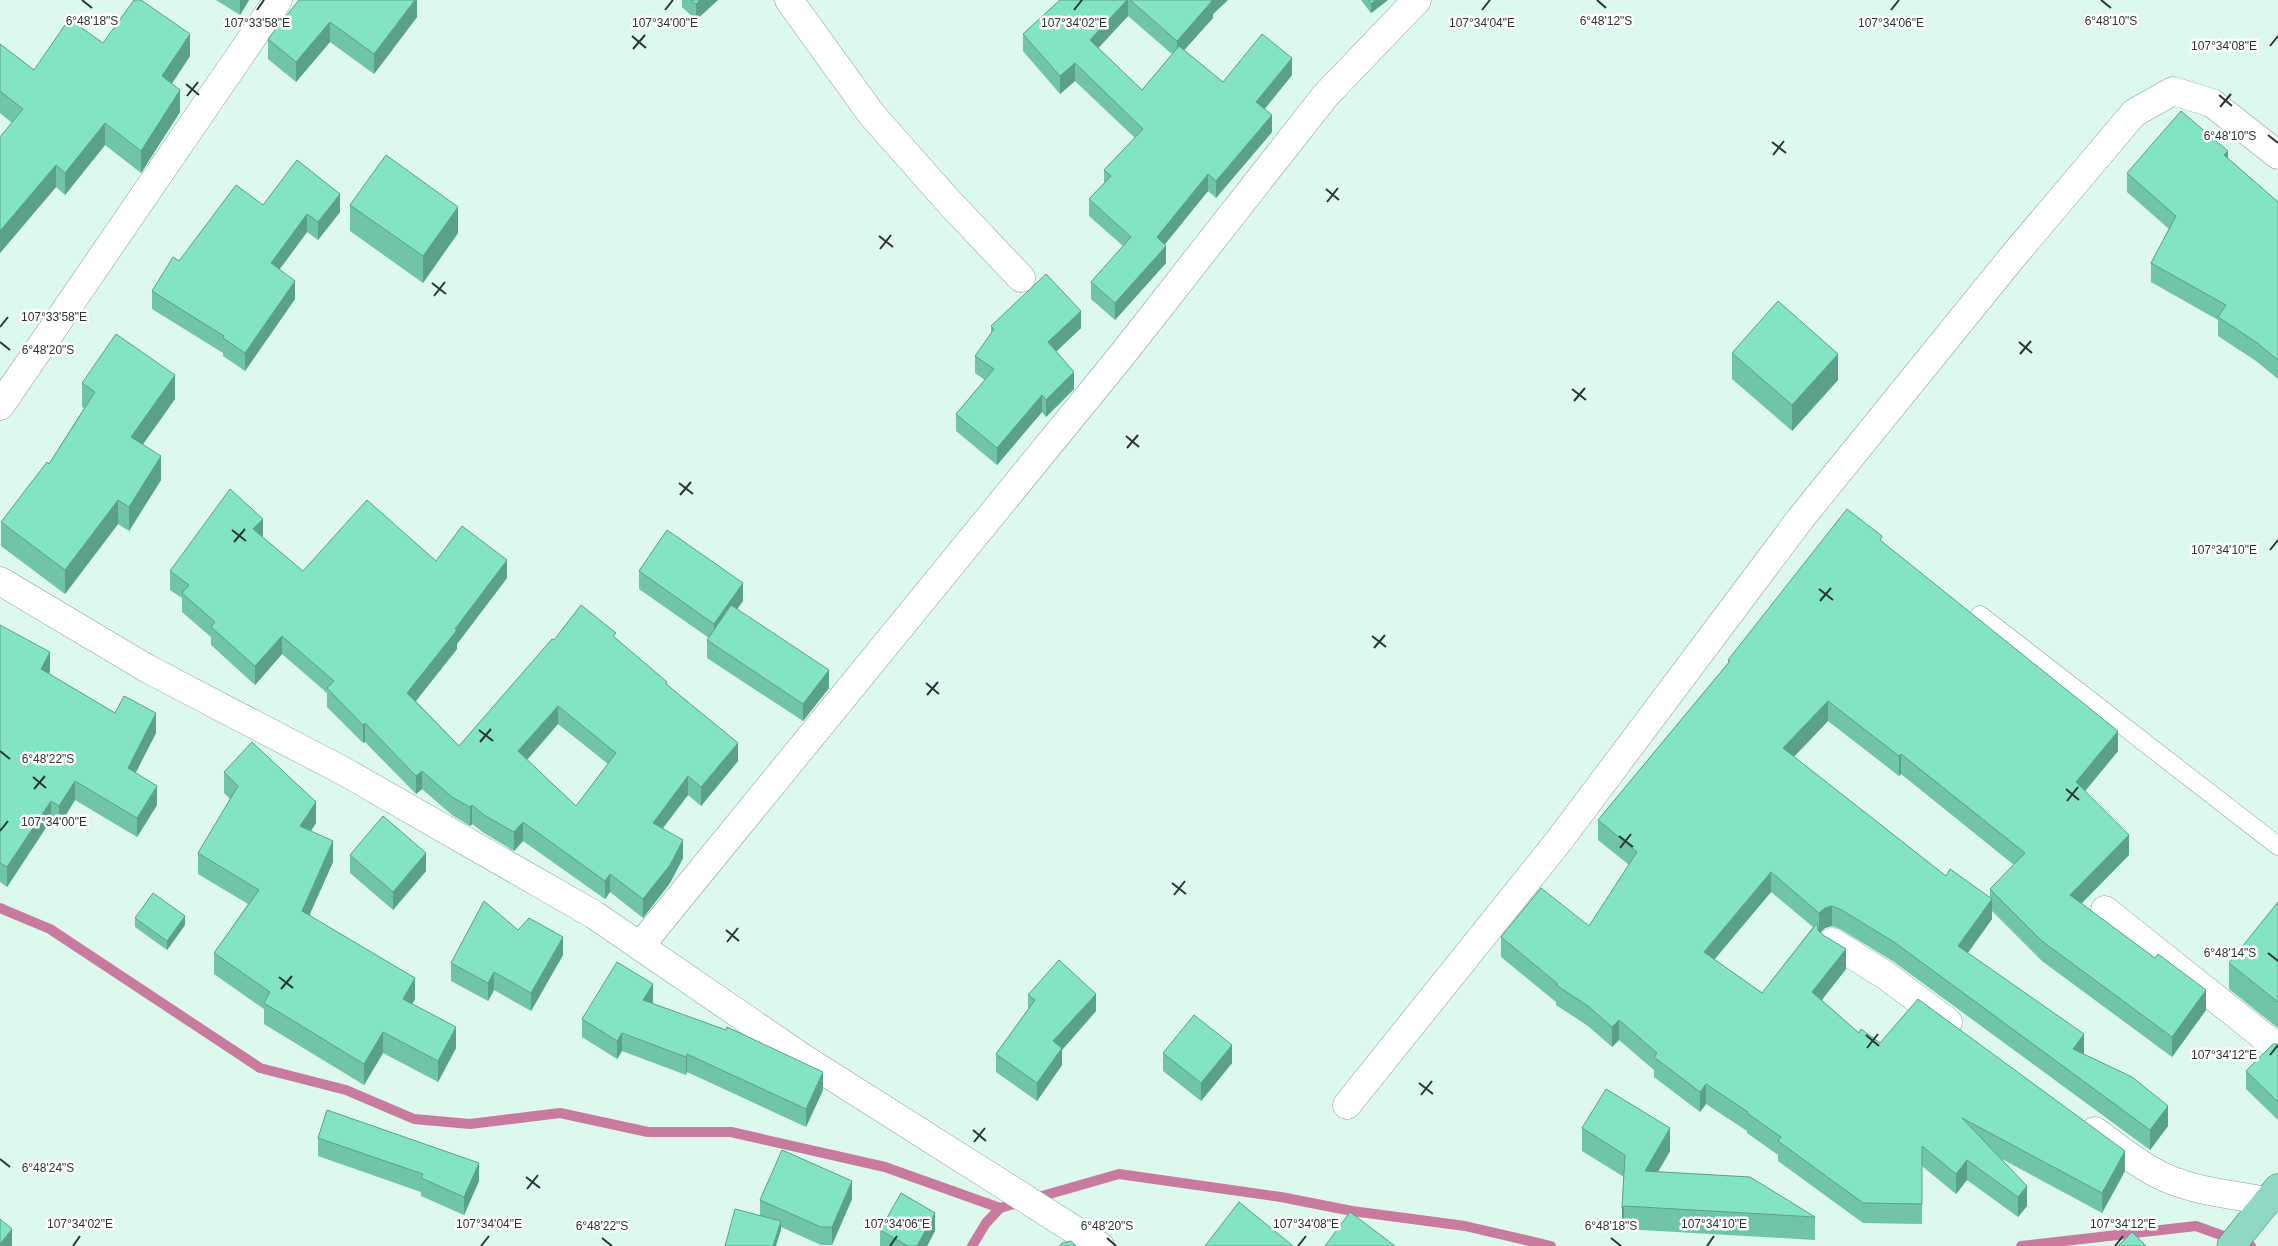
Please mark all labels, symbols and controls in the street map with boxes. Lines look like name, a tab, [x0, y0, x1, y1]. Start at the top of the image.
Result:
text: 6°48'18"S	[66, 14, 118, 28]
text: 6°48'12"S	[1580, 14, 1632, 28]
text: 6°48'10"S	[2085, 14, 2137, 28]
text: 107°33'58"E	[224, 16, 290, 30]
text: 107°34'00"E	[632, 16, 698, 30]
text: 107°34'02"E	[1041, 16, 1107, 30]
text: 107°34'04"E	[1449, 16, 1515, 30]
text: 107°34'06"E	[1858, 16, 1924, 30]
text: 107°34'08"E	[2191, 39, 2257, 53]
text: 6°48'10"S	[2204, 129, 2256, 143]
text: 107°33'58"E	[21, 310, 87, 324]
text: 6°48'20"S	[22, 343, 74, 357]
text: 107°34'10"E	[2191, 543, 2257, 557]
text: 6°48'22"S	[22, 752, 74, 766]
text: 107°34'00"E	[21, 815, 87, 829]
text: 6°48'14"S	[2204, 946, 2256, 960]
text: 107°34'12"E	[2191, 1048, 2257, 1062]
text: 6°48'24"S	[22, 1161, 74, 1175]
text: 107°34'02"E	[47, 1217, 113, 1231]
text: 107°34'04"E	[456, 1217, 522, 1231]
text: 107°34'06"E	[864, 1217, 930, 1231]
text: 107°34'08"E	[1273, 1217, 1339, 1231]
text: 107°34'10"E	[1681, 1217, 1747, 1231]
text: 107°34'12"E	[2090, 1217, 2156, 1231]
text: 6°48'22"S	[576, 1219, 628, 1233]
text: 6°48'20"S	[1081, 1219, 1133, 1233]
text: 6°48'18"S	[1585, 1219, 1637, 1233]

